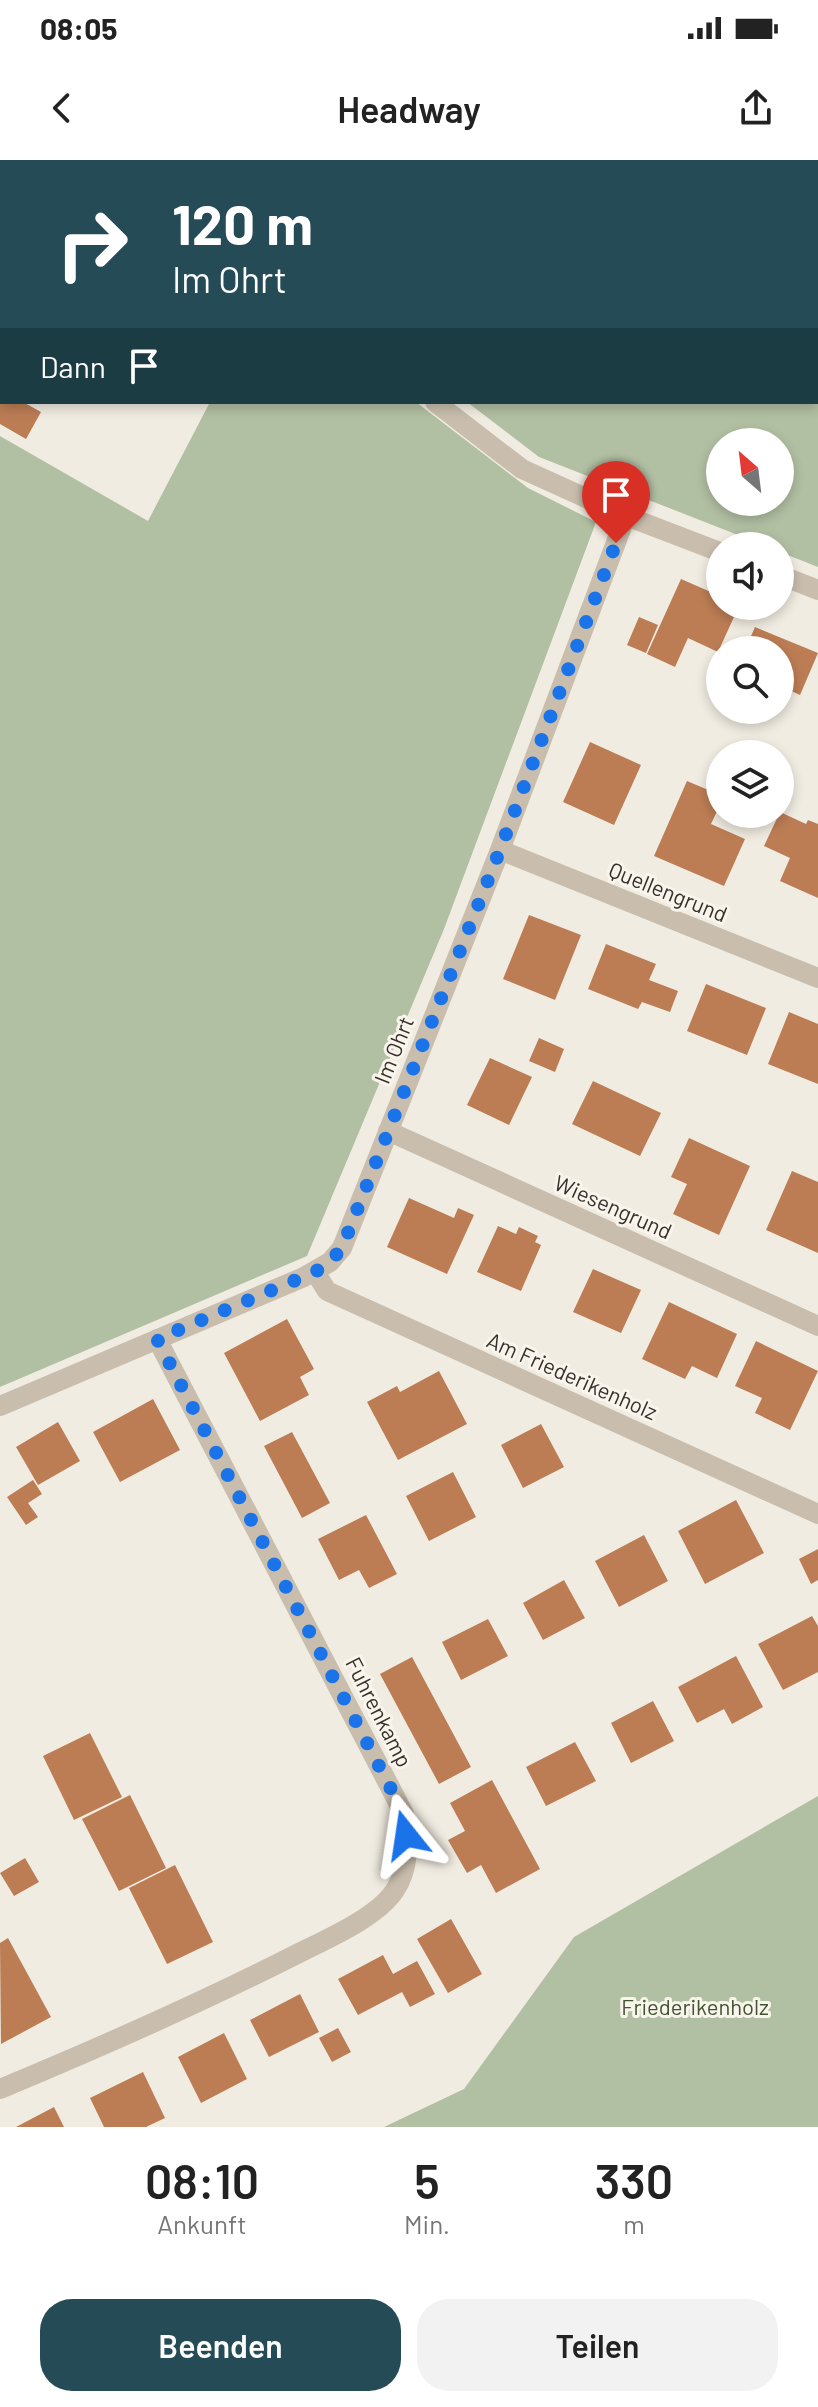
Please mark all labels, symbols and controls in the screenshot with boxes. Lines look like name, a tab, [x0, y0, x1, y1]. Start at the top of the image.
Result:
text: 08:05	[40, 10, 118, 46]
icon: back	[40, 86, 84, 130]
icon: share	[734, 86, 778, 130]
text: Headway	[337, 87, 481, 130]
text: 120 m	[172, 189, 313, 256]
icon: right	[40, 192, 144, 296]
text: Im Ohrt	[172, 257, 287, 300]
icon: arrive	[122, 344, 166, 388]
text: Dann	[40, 348, 106, 384]
north arrow	[706, 428, 794, 516]
map controls	[706, 428, 794, 828]
pin	[582, 461, 650, 543]
icon: arrive	[594, 473, 638, 517]
button: sound	[706, 532, 794, 620]
button: search	[706, 636, 794, 724]
button: layers	[706, 740, 794, 828]
street label: Quellengrund	[605, 856, 731, 927]
street label: Im Ohrt	[368, 1012, 418, 1087]
street label: Wiesengrund	[551, 1169, 676, 1244]
street label: Am Friederikenholz	[483, 1326, 662, 1424]
street label: Fuhrenkamp	[341, 1652, 419, 1771]
position arrow	[364, 1793, 448, 1877]
park label: Friederikenholz	[621, 1993, 769, 2019]
text: 08:10	[145, 2151, 259, 2209]
text: 5	[414, 2151, 440, 2209]
text: 330	[595, 2151, 673, 2209]
text: Ankunft	[157, 2208, 247, 2239]
text: Min.	[404, 2208, 450, 2239]
text: m	[623, 2208, 645, 2239]
button: Beenden	[40, 2299, 401, 2391]
button: Teilen	[417, 2299, 778, 2391]

